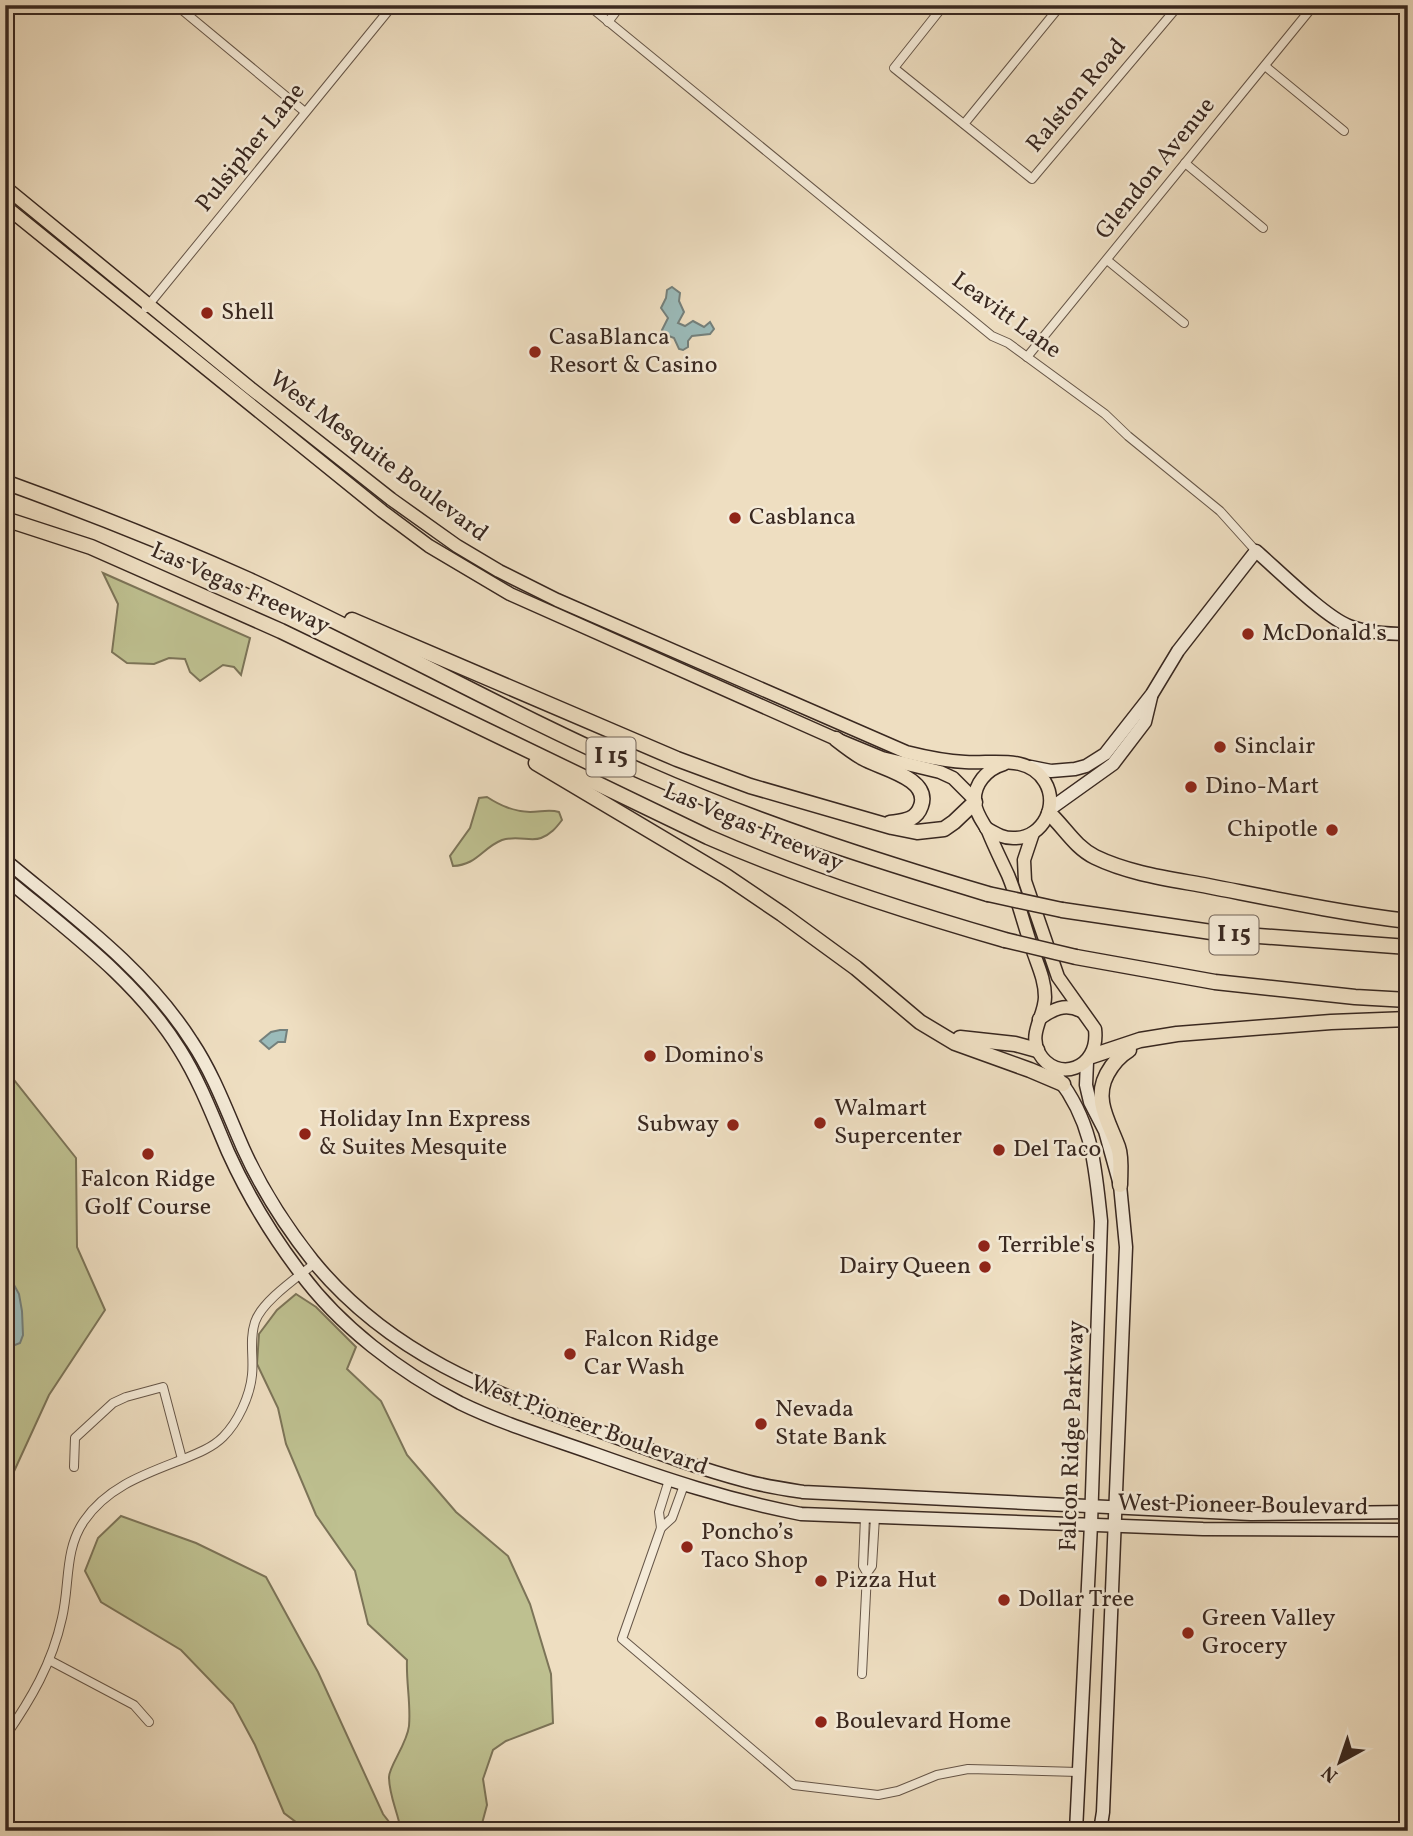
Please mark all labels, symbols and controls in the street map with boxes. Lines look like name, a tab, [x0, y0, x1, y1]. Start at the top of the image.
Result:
street label: Ralston Road	[1019, 31, 1135, 161]
street label: Pulsipher Lane	[188, 76, 314, 220]
street label: Glendon Avenue	[1088, 91, 1224, 247]
street label: Leavitt Lane	[944, 264, 1068, 368]
place label: Shell	[221, 296, 274, 330]
marker: Shell	[199, 305, 215, 321]
place label: CasaBlanca Resort & Casino	[549, 321, 717, 383]
marker: CasaBlanca Resort & Casino	[527, 344, 543, 360]
street label: West Mesquite Boulevard	[261, 363, 495, 551]
place label: Casblanca	[749, 501, 856, 535]
marker: Casblanca	[727, 510, 743, 526]
street label: Las Vegas Freeway	[145, 534, 335, 644]
place label: McDonald's	[1262, 617, 1387, 651]
marker: McDonald's	[1240, 626, 1256, 642]
place label: Sinclair	[1234, 730, 1315, 764]
road number: I 15	[586, 737, 636, 776]
marker: Sinclair	[1212, 739, 1228, 755]
place label: Dino-Mart	[1205, 770, 1319, 804]
street label: Las Vegas Freeway	[658, 775, 848, 881]
marker: Dino-Mart	[1183, 779, 1199, 795]
place label: Chipotle	[1227, 813, 1318, 847]
marker: Chipotle	[1324, 822, 1340, 838]
road number: I 15	[1210, 916, 1258, 954]
place label: Domino's	[664, 1039, 764, 1073]
marker: Domino's	[642, 1048, 658, 1064]
place label: Walmart Supercenter	[834, 1092, 962, 1154]
place label: Holiday Inn Express & Suites Mesquite	[319, 1103, 530, 1165]
place label: Subway	[637, 1108, 719, 1142]
marker: Walmart Supercenter	[812, 1115, 828, 1131]
marker: Subway	[725, 1117, 741, 1133]
marker: Holiday Inn Express & Suites Mesquite	[297, 1126, 313, 1142]
place label: Del Taco	[1013, 1133, 1101, 1167]
marker: Del Taco	[991, 1142, 1007, 1158]
marker: Falcon Ridge Golf Course	[140, 1146, 156, 1162]
place label: Falcon Ridge Golf Course	[81, 1163, 215, 1225]
place label: Terrible's	[998, 1229, 1095, 1263]
marker: Terrible's	[976, 1238, 992, 1254]
place label: Dairy Queen	[839, 1250, 971, 1284]
marker: Dairy Queen	[977, 1259, 993, 1275]
street label: Falcon Ridge Parkway	[1052, 1320, 1094, 1552]
place label: Falcon Ridge Car Wash	[584, 1323, 719, 1385]
marker: Falcon Ridge Car Wash	[562, 1346, 578, 1362]
street label: West Pioneer Boulevard	[465, 1367, 713, 1485]
place label: Nevada State Bank	[775, 1393, 887, 1455]
marker: Nevada State Bank	[753, 1416, 769, 1432]
street label: West Pioneer Boulevard	[1117, 1487, 1369, 1525]
place label: Poncho’s Taco Shop	[701, 1516, 808, 1578]
marker: Poncho’s Taco Shop	[679, 1539, 695, 1555]
place label: Pizza Hut	[835, 1564, 937, 1598]
marker: Pizza Hut	[813, 1573, 829, 1589]
place label: Dollar Tree	[1018, 1583, 1134, 1617]
marker: Dollar Tree	[996, 1592, 1012, 1608]
place label: Green Valley Grocery	[1202, 1602, 1336, 1664]
marker: Green Valley Grocery	[1180, 1625, 1196, 1641]
place label: Boulevard Home	[835, 1705, 1011, 1739]
marker: Boulevard Home	[813, 1714, 829, 1730]
north arrow	[1304, 1728, 1374, 1798]
text: N	[1317, 1759, 1344, 1788]

